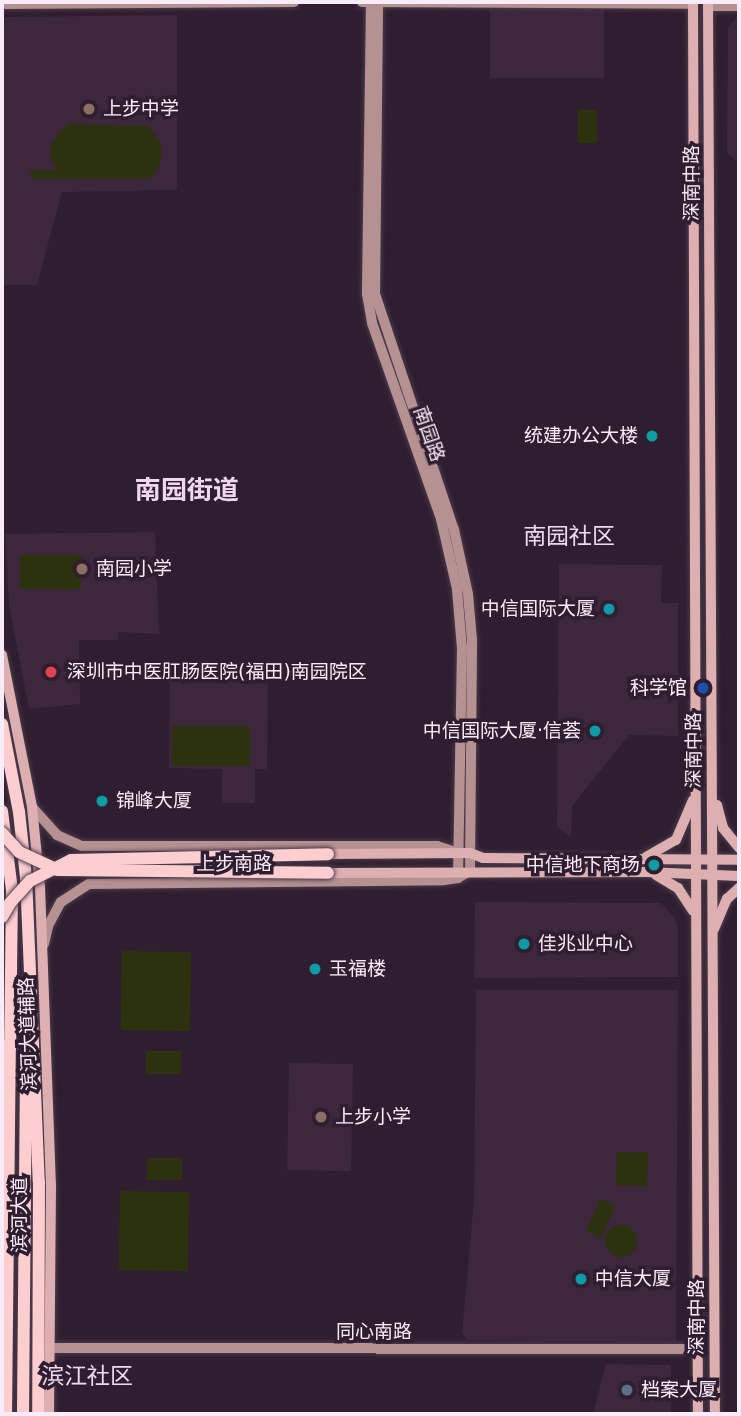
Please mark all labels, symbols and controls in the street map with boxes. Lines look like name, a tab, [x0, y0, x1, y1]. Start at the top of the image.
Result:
place label: 上步中学	[103, 98, 179, 120]
marker: 上步中学	[81, 101, 97, 117]
street label: 深南中路	[681, 145, 703, 221]
street label: 南园路	[409, 403, 449, 465]
place label: 统建办公大楼	[524, 425, 638, 447]
marker: 统建办公大楼	[644, 428, 660, 444]
district label: 南园街道	[135, 475, 239, 507]
district label: 南园社区	[523, 522, 615, 550]
place label: 南园小学	[96, 558, 172, 580]
marker: 南园小学	[74, 561, 90, 577]
place label: 中信国际大厦	[481, 598, 595, 620]
marker: 中信国际大厦	[601, 601, 617, 617]
place label: 深圳市中医肛肠医院(福田)南园院区	[67, 661, 367, 683]
marker: 深圳市中医肛肠医院(福田)南园院区	[41, 662, 61, 682]
place label: 科学馆	[630, 677, 687, 699]
marker: 科学馆	[693, 678, 713, 698]
street label: 深南中路	[683, 712, 705, 788]
place label: 中信国际大厦·信荟	[423, 720, 581, 742]
marker: 中信国际大厦·信荟	[587, 723, 603, 739]
place label: 锦峰大厦	[116, 790, 192, 812]
marker: 锦峰大厦	[94, 793, 110, 809]
street label: 上步南路	[196, 853, 272, 875]
place label: 中信地下商场	[526, 854, 640, 876]
marker: 中信地下商场	[646, 857, 662, 873]
place label: 佳兆业中心	[538, 933, 633, 955]
marker: 佳兆业中心	[516, 936, 532, 952]
place label: 玉福楼	[329, 958, 386, 980]
marker: 玉福楼	[307, 961, 323, 977]
street label: 滨河大道辅路	[15, 977, 41, 1091]
place label: 上步小学	[335, 1106, 411, 1128]
marker: 上步小学	[313, 1109, 329, 1125]
street label: 滨河大道	[9, 1177, 31, 1253]
place label: 中信大厦	[595, 1268, 671, 1290]
marker: 中信大厦	[573, 1271, 589, 1287]
street label: 深南中路	[686, 1279, 708, 1355]
street label: 同心南路	[336, 1321, 412, 1343]
district label: 滨江社区	[41, 1362, 133, 1390]
place label: 档案大厦	[641, 1379, 717, 1401]
marker: 档案大厦	[619, 1382, 635, 1398]

